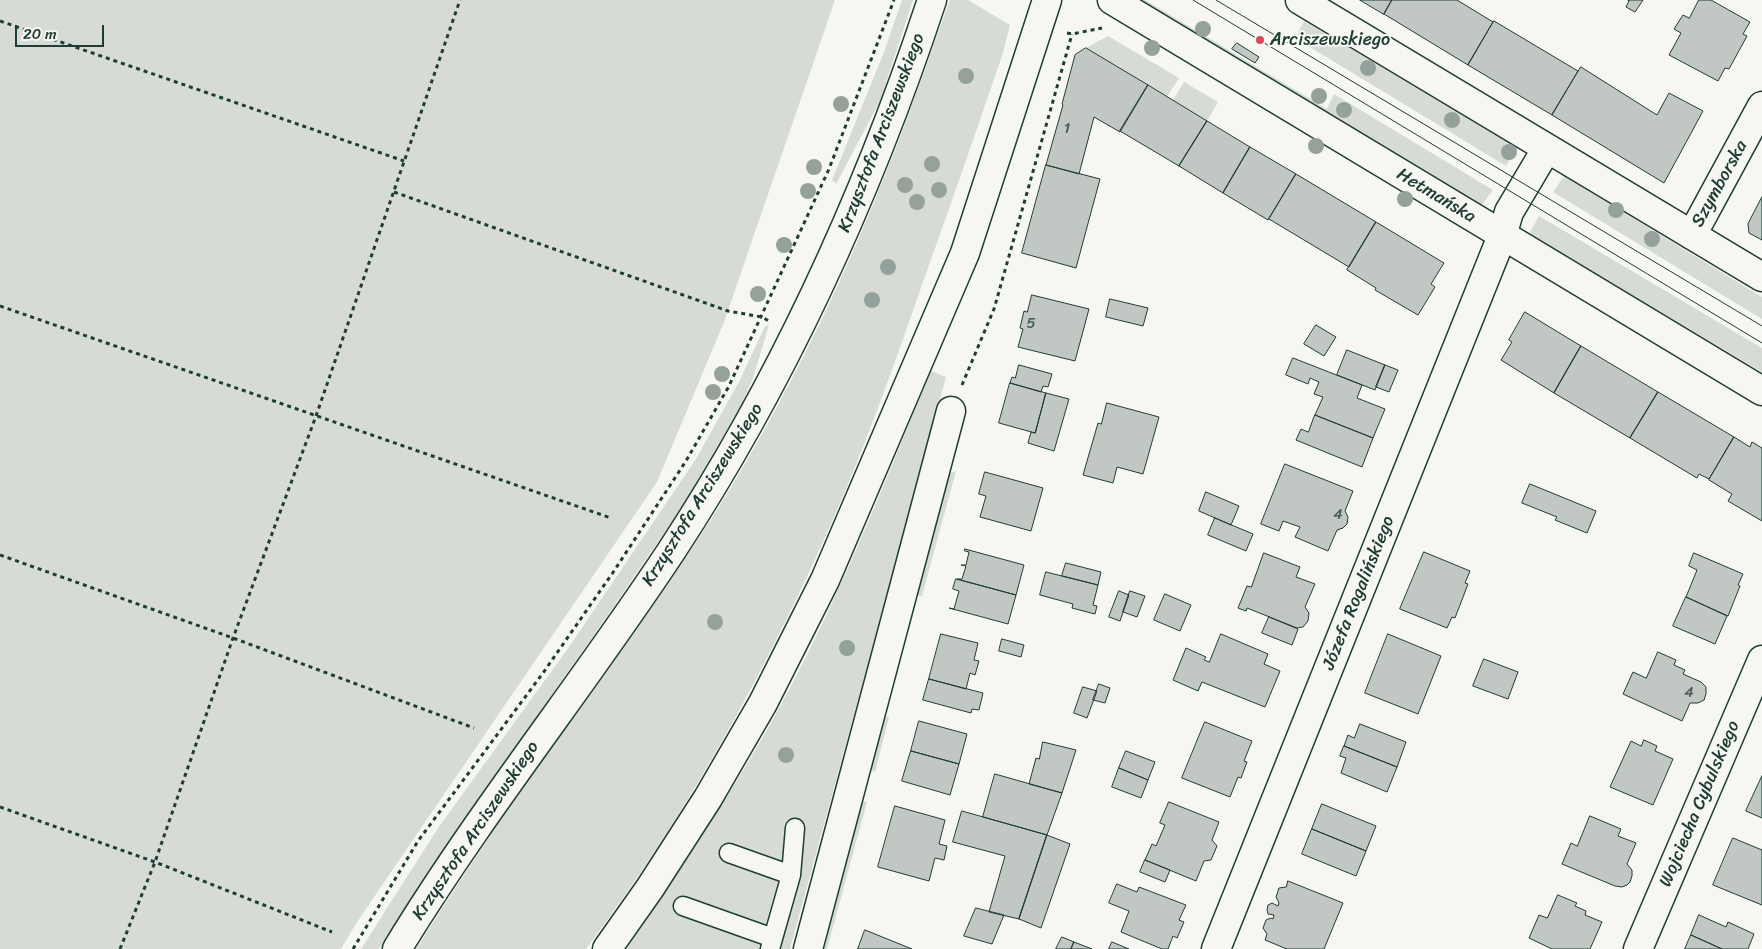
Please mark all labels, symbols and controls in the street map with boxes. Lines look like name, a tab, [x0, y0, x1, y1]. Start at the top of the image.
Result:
scale bar	[18, 15, 106, 47]
text: 20 m	[23, 21, 57, 47]
place label: Arciszewskiego	[1270, 29, 1390, 51]
street label: Krzysztofa Arciszewskiego	[834, 31, 930, 235]
marker: Arciszewskiego	[1254, 34, 1266, 46]
house number: 1	[1064, 120, 1070, 138]
street label: Szymborska	[1687, 137, 1753, 231]
street label: Hetmańska	[1393, 164, 1479, 228]
house number: 5	[1026, 315, 1036, 333]
street label: Krzysztofa Arciszewskiego	[638, 400, 768, 590]
house number: 4	[1333, 506, 1343, 524]
street label: Józefa Rogalińskiego	[1318, 513, 1400, 673]
house number: 4	[1684, 684, 1694, 702]
street label: Wojciecha Cybulskiego	[1655, 718, 1745, 890]
street label: Krzysztofa Arciszewskiego	[408, 737, 544, 925]

